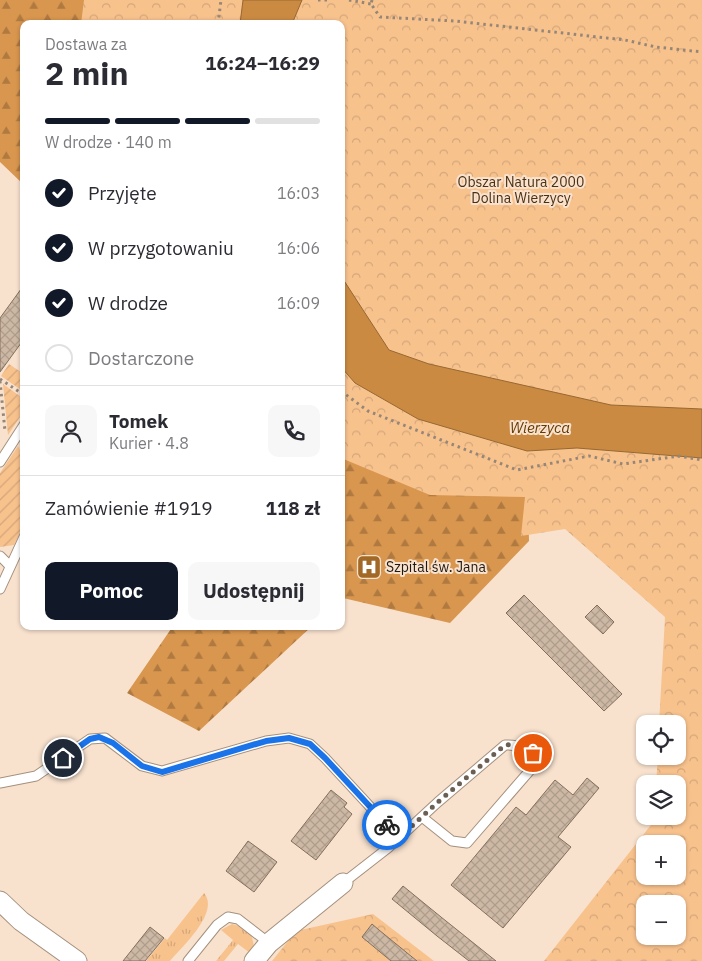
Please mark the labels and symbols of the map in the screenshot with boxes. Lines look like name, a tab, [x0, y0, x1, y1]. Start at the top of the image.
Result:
park label: Obszar Natura 2000 Dolina Wierzycy	[458, 173, 584, 207]
water label: Wierzyca	[510, 418, 570, 437]
hospital icon: Szpital św. Jana	[356, 554, 382, 580]
place label: Szpital św. Jana	[386, 558, 486, 576]
pin	[512, 732, 554, 774]
pin	[42, 737, 84, 779]
courier	[362, 800, 412, 850]

